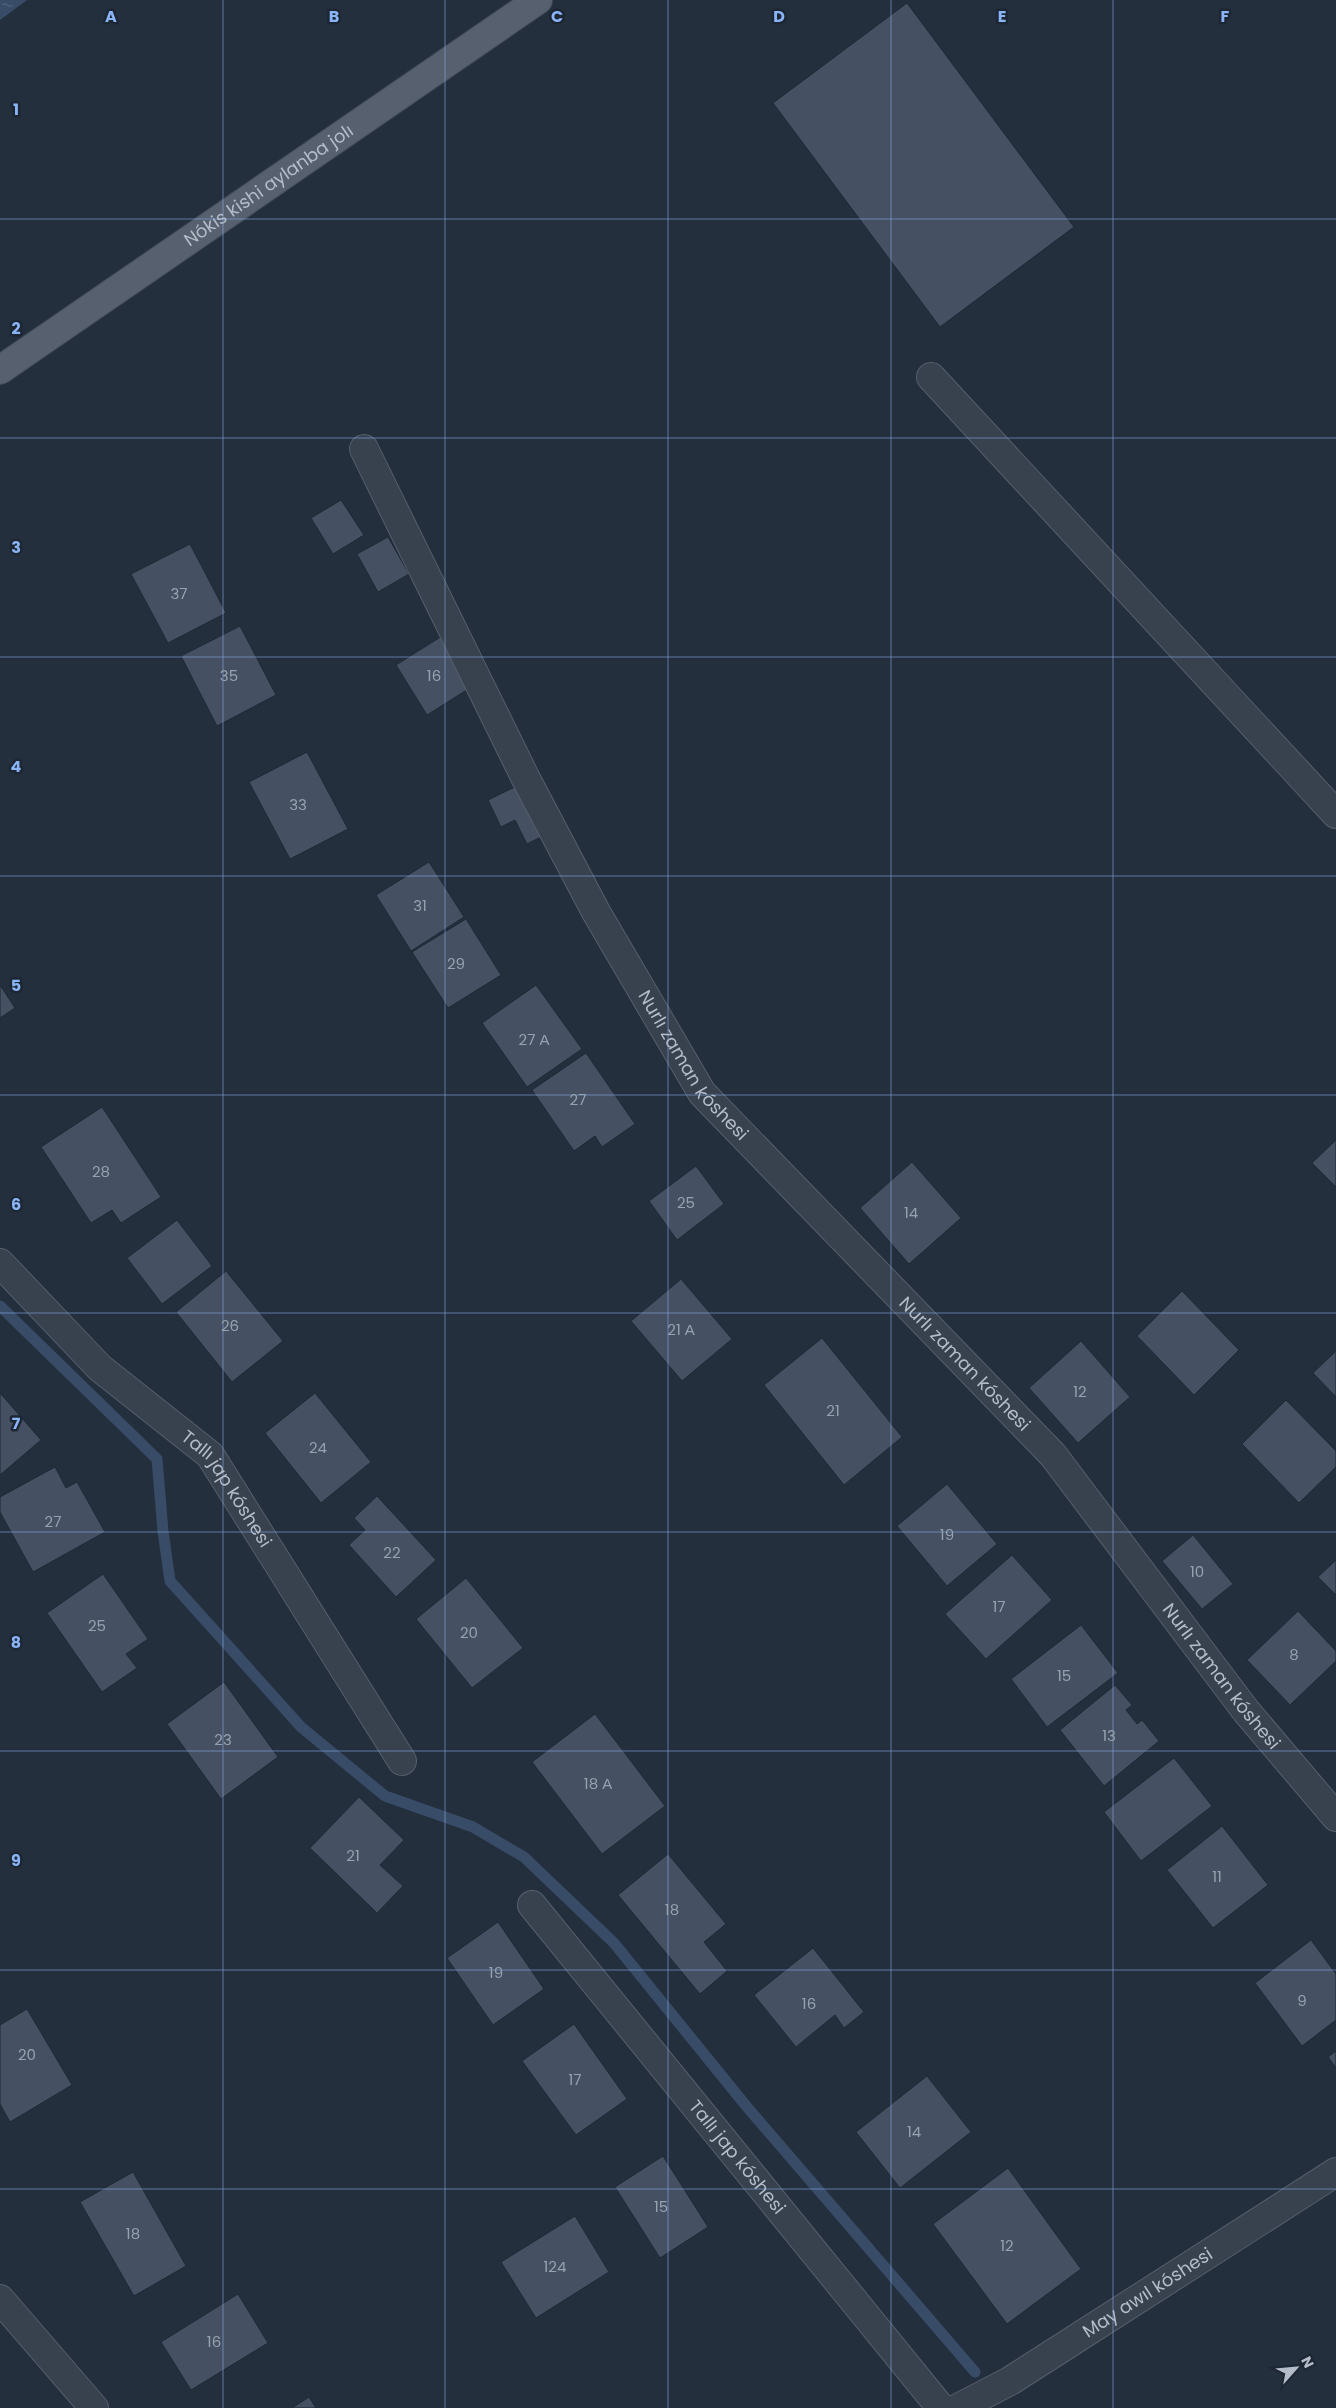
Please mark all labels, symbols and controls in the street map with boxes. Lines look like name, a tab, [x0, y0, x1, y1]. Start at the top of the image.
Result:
text: A	[105, 5, 117, 28]
text: B	[329, 5, 339, 28]
text: C	[551, 5, 563, 28]
text: D	[773, 5, 785, 28]
text: E	[998, 5, 1006, 28]
text: F	[1221, 5, 1230, 28]
text: 1	[13, 98, 19, 121]
street label: Nókis kishi aylanba jolı	[179, 118, 358, 252]
text: 2	[11, 317, 21, 340]
text: 3	[11, 536, 21, 559]
house number: 37	[170, 583, 188, 604]
house number: 35	[220, 665, 238, 686]
house number: 16	[427, 665, 441, 686]
text: 4	[11, 755, 22, 778]
house number: 33	[289, 794, 307, 815]
house number: 31	[413, 895, 427, 916]
house number: 29	[447, 953, 465, 974]
text: 5	[11, 974, 21, 997]
street label: Nurlı zaman kóshesi	[632, 985, 754, 1146]
house number: 27 А	[519, 1029, 549, 1050]
house number: 27	[570, 1089, 586, 1110]
house number: 28	[92, 1161, 110, 1182]
house number: 25	[677, 1192, 695, 1213]
text: 6	[11, 1193, 21, 1216]
house number: 14	[904, 1202, 918, 1223]
street label: Nurlı zaman kóshesi	[894, 1291, 1036, 1436]
house number: 26	[221, 1315, 239, 1336]
house number: 21 А	[667, 1319, 695, 1340]
house number: 12	[1073, 1381, 1087, 1402]
house number: 21	[826, 1400, 840, 1421]
text: 7	[12, 1412, 21, 1435]
street label: Tallı jap kóshesi	[176, 1424, 278, 1552]
house number: 24	[309, 1437, 327, 1458]
house number: 27	[45, 1511, 61, 1532]
house number: 19	[940, 1524, 954, 1545]
house number: 22	[383, 1542, 401, 1563]
house number: 10	[1190, 1561, 1204, 1582]
house number: 17	[993, 1596, 1006, 1617]
street label: Nurlı zaman kóshesi	[1157, 1598, 1286, 1755]
house number: 25	[88, 1615, 106, 1636]
house number: 20	[460, 1622, 478, 1643]
text: 8	[11, 1631, 21, 1654]
house number: 8	[1289, 1644, 1299, 1665]
house number: 15	[1057, 1665, 1071, 1686]
house number: 13	[1102, 1725, 1116, 1746]
house number: 23	[214, 1729, 232, 1750]
house number: 18 А	[584, 1773, 612, 1794]
house number: 21	[346, 1845, 360, 1866]
text: 9	[11, 1849, 21, 1872]
house number: 11	[1212, 1866, 1222, 1887]
house number: 18	[665, 1899, 679, 1920]
house number: 19	[489, 1962, 503, 1983]
house number: 9	[1297, 1990, 1307, 2011]
house number: 16	[802, 1993, 816, 2014]
house number: 20	[18, 2044, 36, 2065]
house number: 17	[569, 2069, 582, 2090]
street label: Tallı jap kóshesi	[683, 2094, 791, 2219]
house number: 14	[907, 2121, 921, 2142]
house number: 15	[654, 2196, 668, 2217]
house number: 18	[126, 2223, 140, 2244]
house number: 12	[1000, 2235, 1014, 2256]
street label: May awıl kóshesi	[1077, 2241, 1217, 2343]
house number: 124	[544, 2256, 566, 2277]
house number: 16	[207, 2331, 221, 2352]
north arrow	[1271, 2343, 1321, 2393]
text: N	[1296, 2353, 1319, 2371]

